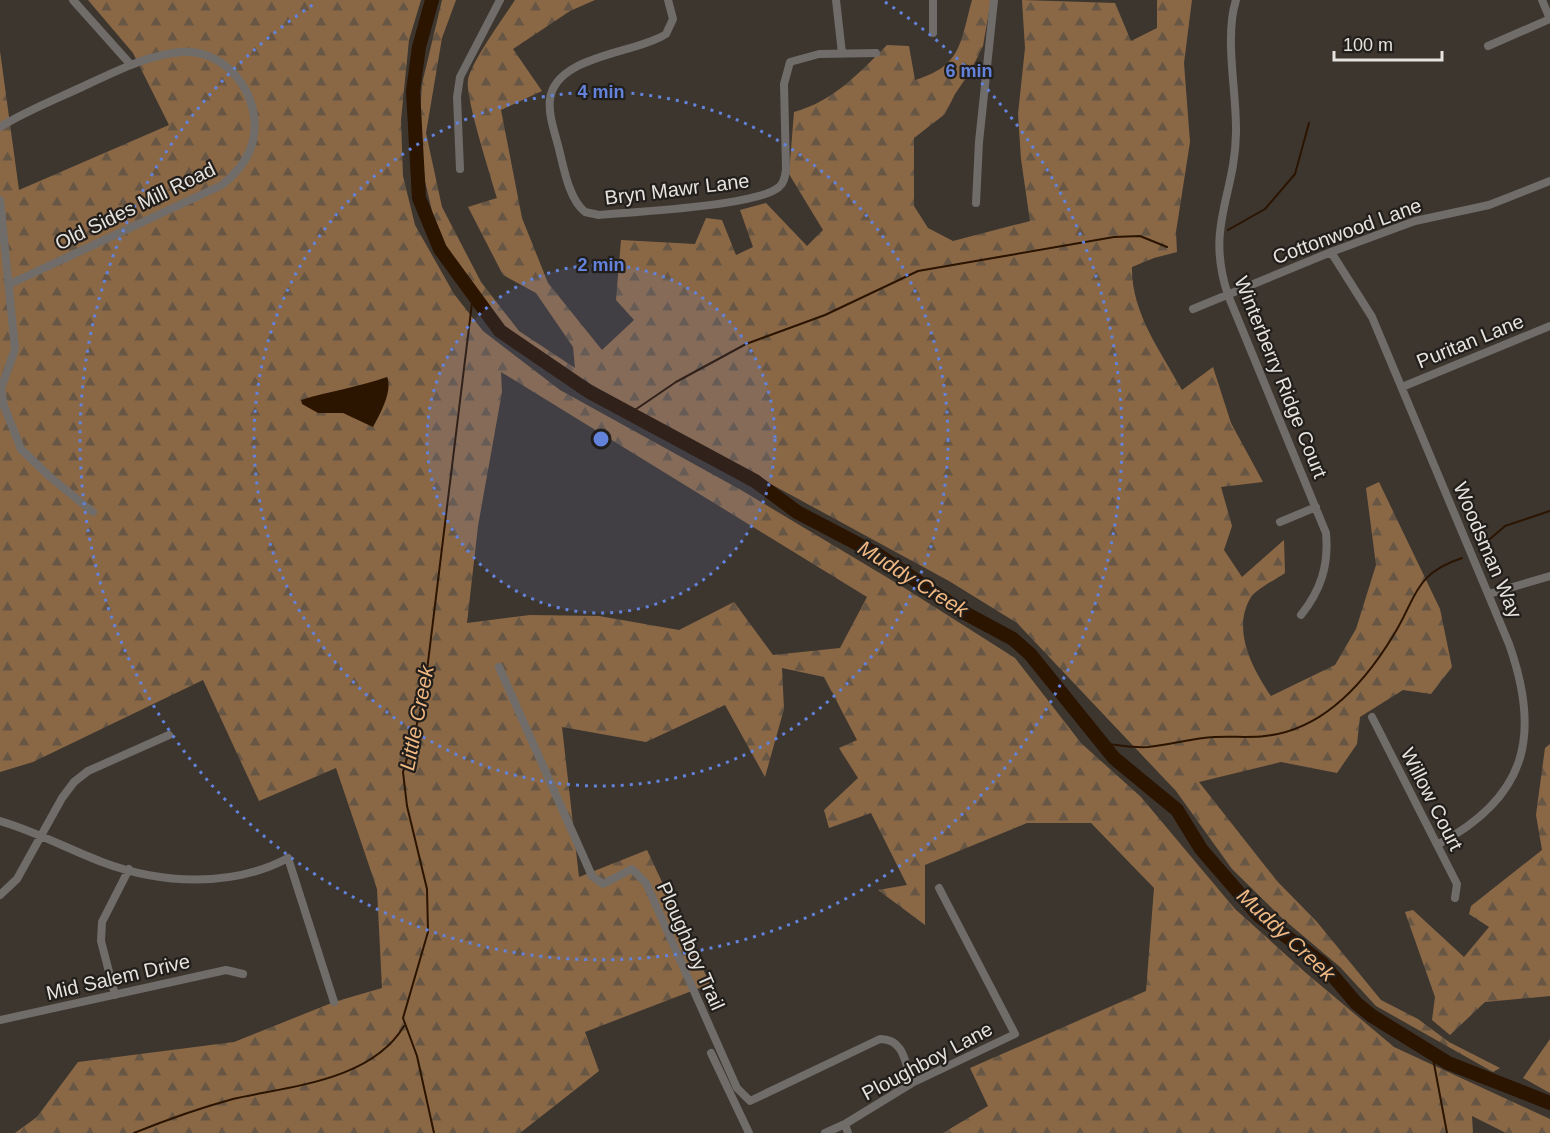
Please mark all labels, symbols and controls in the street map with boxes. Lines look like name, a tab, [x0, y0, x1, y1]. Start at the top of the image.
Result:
scale bar	[1334, 24, 1442, 62]
text: 100 m	[1343, 35, 1393, 55]
text: 6 min	[945, 61, 993, 81]
text: 4 min	[577, 82, 625, 102]
street label: Old Sides Mill Road	[51, 158, 219, 254]
street label: Bryn Mawr Lane	[603, 169, 751, 209]
street label: Cottonwood Lane	[1270, 194, 1424, 268]
text: 2 min	[577, 255, 625, 275]
street label: Winterberry Ridge Court	[1230, 273, 1332, 481]
street label: Puritan Lane	[1413, 310, 1527, 372]
centre of rings	[591, 429, 611, 449]
street label: Woodsman Way	[1449, 479, 1527, 621]
water label: Muddy Creek	[854, 536, 974, 622]
water label: Little Creek	[395, 662, 438, 772]
street label: Willow Court	[1397, 744, 1467, 854]
street label: Ploughboy Trail	[653, 879, 729, 1013]
water label: Muddy Creek	[1233, 884, 1341, 987]
street label: Mid Salem Drive	[44, 950, 192, 1004]
street label: Ploughboy Lane	[858, 1017, 996, 1105]

